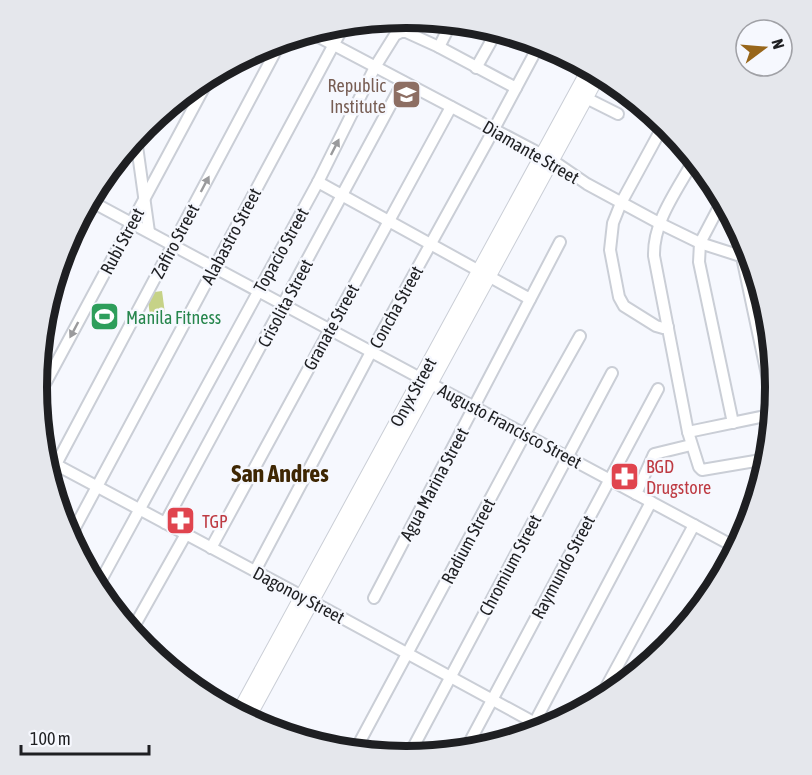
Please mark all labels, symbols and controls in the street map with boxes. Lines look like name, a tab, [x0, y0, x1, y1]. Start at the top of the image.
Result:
north arrow	[734, 18, 794, 78]
text: N	[768, 37, 788, 51]
place label: Republic Institute	[328, 75, 386, 117]
school or university icon: Republic Institute	[391, 79, 423, 111]
street label: Diamante Street	[479, 116, 583, 188]
one-way arrow	[331, 139, 340, 156]
one-way arrow	[200, 176, 210, 193]
street label: Alabastro Street	[197, 184, 265, 288]
street label: Zafiro Street	[147, 200, 203, 282]
street label: Rubi Street	[96, 204, 148, 278]
street label: Topacio Street	[249, 204, 313, 296]
street label: Crisolita Street	[253, 255, 317, 351]
street label: Concha Street	[365, 262, 427, 352]
street label: Granate Street	[299, 280, 363, 374]
sports icon: Manila Fitness	[89, 301, 121, 333]
place label: Manila Fitness	[126, 307, 221, 328]
one-way arrow	[69, 322, 79, 339]
street label: Onyx Street	[385, 354, 441, 430]
street label: Augusto Francisco Street	[435, 379, 585, 473]
street label: Agua Marina Street	[395, 424, 473, 544]
place label: BGD Drugstore	[646, 456, 711, 498]
district label: San Andres	[231, 460, 329, 487]
pharmacy icon: BGD Drugstore	[609, 460, 641, 492]
street label: Radium Street	[437, 495, 499, 587]
pharmacy icon: TGP	[165, 505, 197, 537]
place label: TGP	[202, 511, 228, 532]
street label: Chromium Street	[475, 511, 545, 619]
street label: Raymundo Street	[527, 512, 599, 622]
street label: Dagonoy Street	[250, 562, 348, 628]
scale bar	[21, 718, 148, 756]
text: 100 m	[30, 728, 71, 749]

